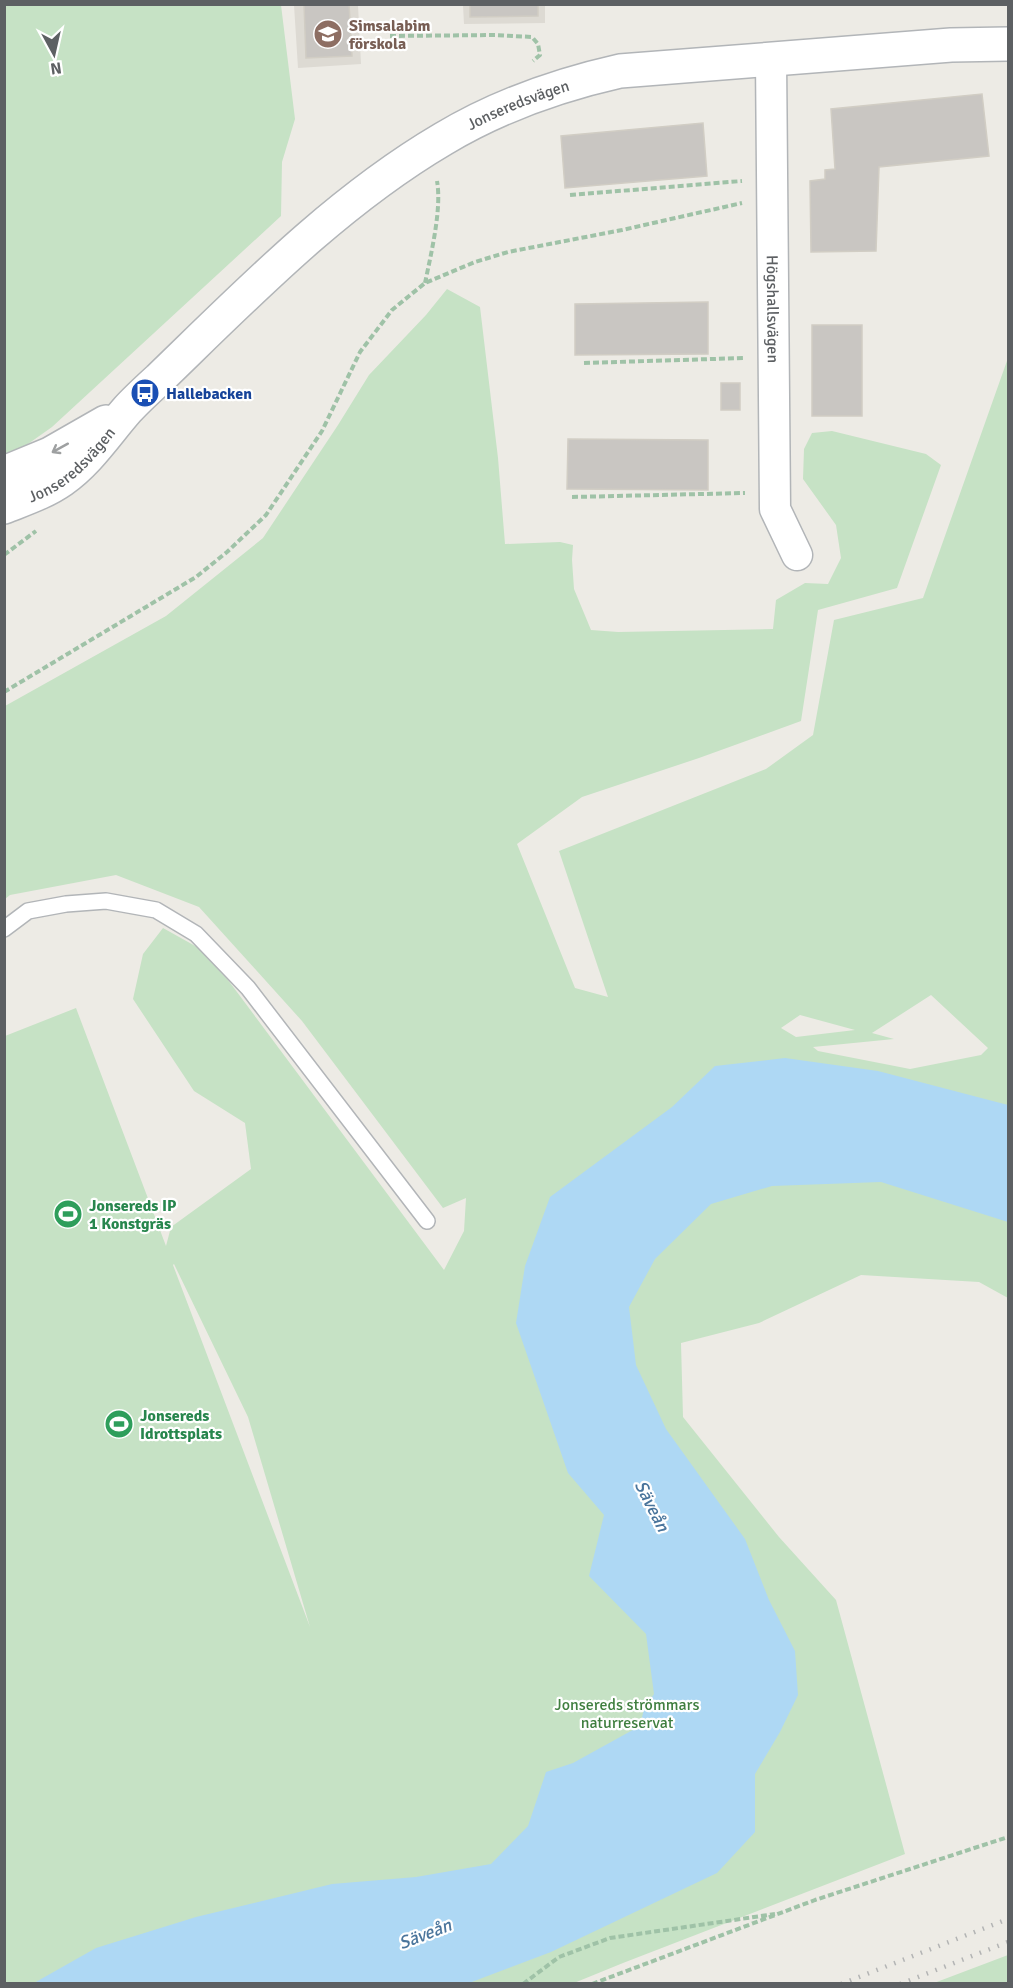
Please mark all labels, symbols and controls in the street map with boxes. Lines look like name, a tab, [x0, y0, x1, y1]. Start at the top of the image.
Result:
place label: Simsalabim förskola	[348, 16, 431, 54]
school or university icon: Simsalabim förskola	[312, 18, 344, 50]
north arrow	[24, 24, 84, 84]
text: N	[49, 57, 63, 79]
street label: Jonseredsvägen	[464, 76, 572, 135]
street label: Högshallsvägen	[762, 255, 783, 363]
bus stop icon: Hallebacken	[129, 377, 161, 409]
place label: Hallebacken	[166, 384, 252, 404]
street label: Jonseredsvägen	[25, 423, 120, 507]
one-way arrow	[51, 443, 69, 454]
place label: Jonsereds IP 1 Konstgräs	[89, 1196, 176, 1234]
sports icon: Jonsereds IP 1 Konstgräs	[52, 1198, 84, 1230]
place label: Jonsereds Idrottsplats	[140, 1406, 222, 1444]
sports icon: Jonsereds Idrottsplats	[103, 1408, 135, 1440]
water label: Säveån	[630, 1477, 675, 1536]
park label: Jonsereds strömmars naturreservat	[555, 1695, 699, 1733]
water label: Säveån	[396, 1913, 456, 1954]

